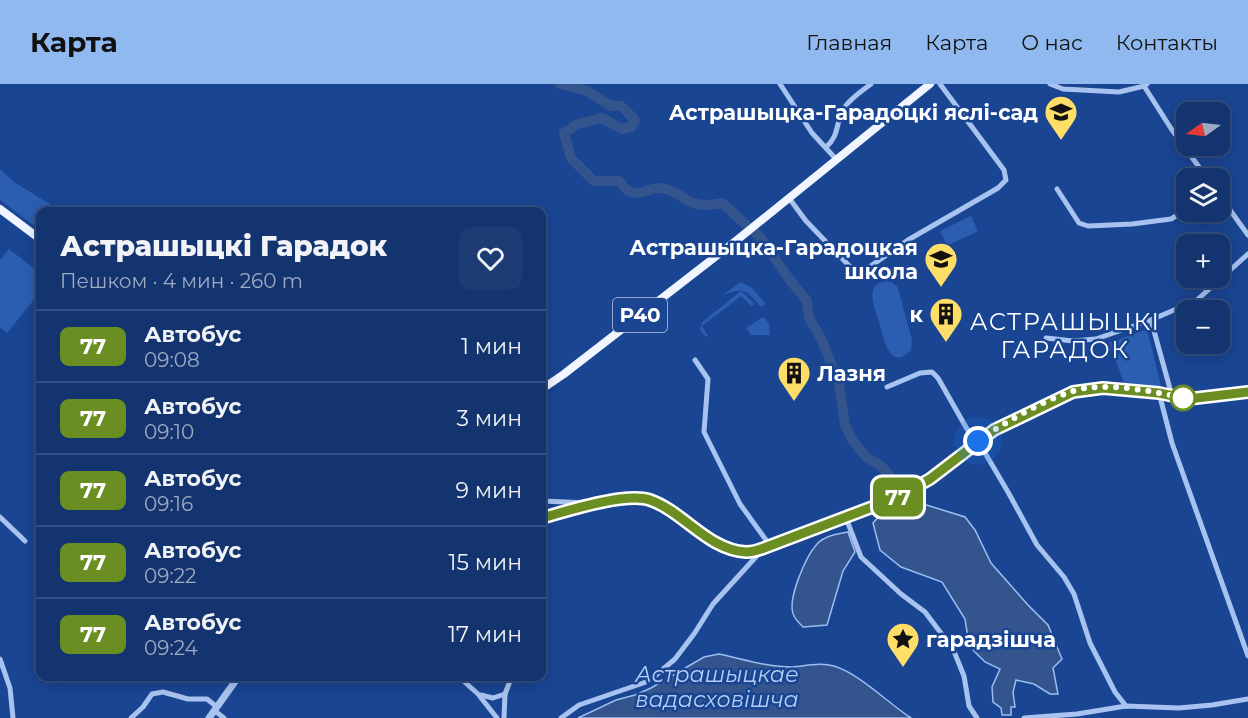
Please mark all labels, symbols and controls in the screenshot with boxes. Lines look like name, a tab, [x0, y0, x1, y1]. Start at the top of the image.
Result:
text: Карта	[30, 25, 118, 59]
text: Главная	[806, 30, 892, 55]
text: Карта	[925, 30, 988, 55]
text: О нас	[1021, 30, 1083, 55]
text: Контакты	[1116, 30, 1218, 55]
school or university icon: Астрашыцка-Гарадоцкі яслі-сад	[1043, 94, 1079, 141]
place label: Астрашыцка-Гарадоцкі яслі-сад	[669, 100, 1038, 125]
north arrow	[1176, 102, 1230, 156]
map controls	[1176, 102, 1230, 354]
button: layers	[1176, 168, 1230, 222]
button: heart	[459, 227, 522, 290]
text: Астрашыцкі Гарадок	[60, 229, 387, 263]
button: +	[1176, 234, 1230, 288]
place label: Астрашыцка-Гарадоцкая школа	[629, 235, 918, 284]
school or university icon: Астрашыцка-Гарадоцкая школа	[923, 241, 959, 288]
text: Пешком · 4 мин · 260 m	[60, 269, 303, 293]
building icon: к	[928, 296, 964, 343]
road number: Р40	[613, 298, 667, 332]
button: −	[1176, 300, 1230, 354]
place label: к	[910, 302, 924, 327]
district label: АСТРАШЫЦКІ ГАРАДОК	[970, 307, 1160, 364]
text: Автобус	[144, 321, 242, 348]
text: 1 мин	[461, 333, 522, 360]
text: 77	[80, 334, 106, 359]
text: 09:08	[144, 348, 200, 372]
building icon: Лазня	[776, 355, 812, 402]
place label: Лазня	[817, 361, 886, 386]
unlabelled marker	[1170, 385, 1196, 411]
text: Автобус	[144, 393, 242, 420]
text: 3 мин	[456, 405, 522, 432]
text: 77	[80, 406, 106, 431]
text: 09:10	[144, 420, 194, 444]
your location	[963, 426, 993, 456]
text: Автобус	[144, 465, 242, 492]
text: 9 мин	[455, 477, 522, 504]
text: 77	[80, 478, 106, 503]
line badge: 77	[871, 478, 925, 516]
text: 77	[885, 485, 911, 510]
text: 09:16	[144, 492, 193, 516]
text: Автобус	[144, 537, 242, 564]
text: 15 мин	[448, 549, 522, 576]
text: 77	[80, 550, 106, 575]
text: 09:22	[144, 564, 196, 588]
text: Автобус	[144, 609, 242, 636]
text: 17 мин	[448, 621, 522, 648]
place icon: гарадзішча	[885, 621, 921, 668]
text: 77	[80, 622, 106, 647]
place label: гарадзішча	[926, 627, 1056, 652]
text: 09:24	[144, 636, 198, 660]
water label: Астрашыцкае вадасховішча	[634, 661, 799, 713]

